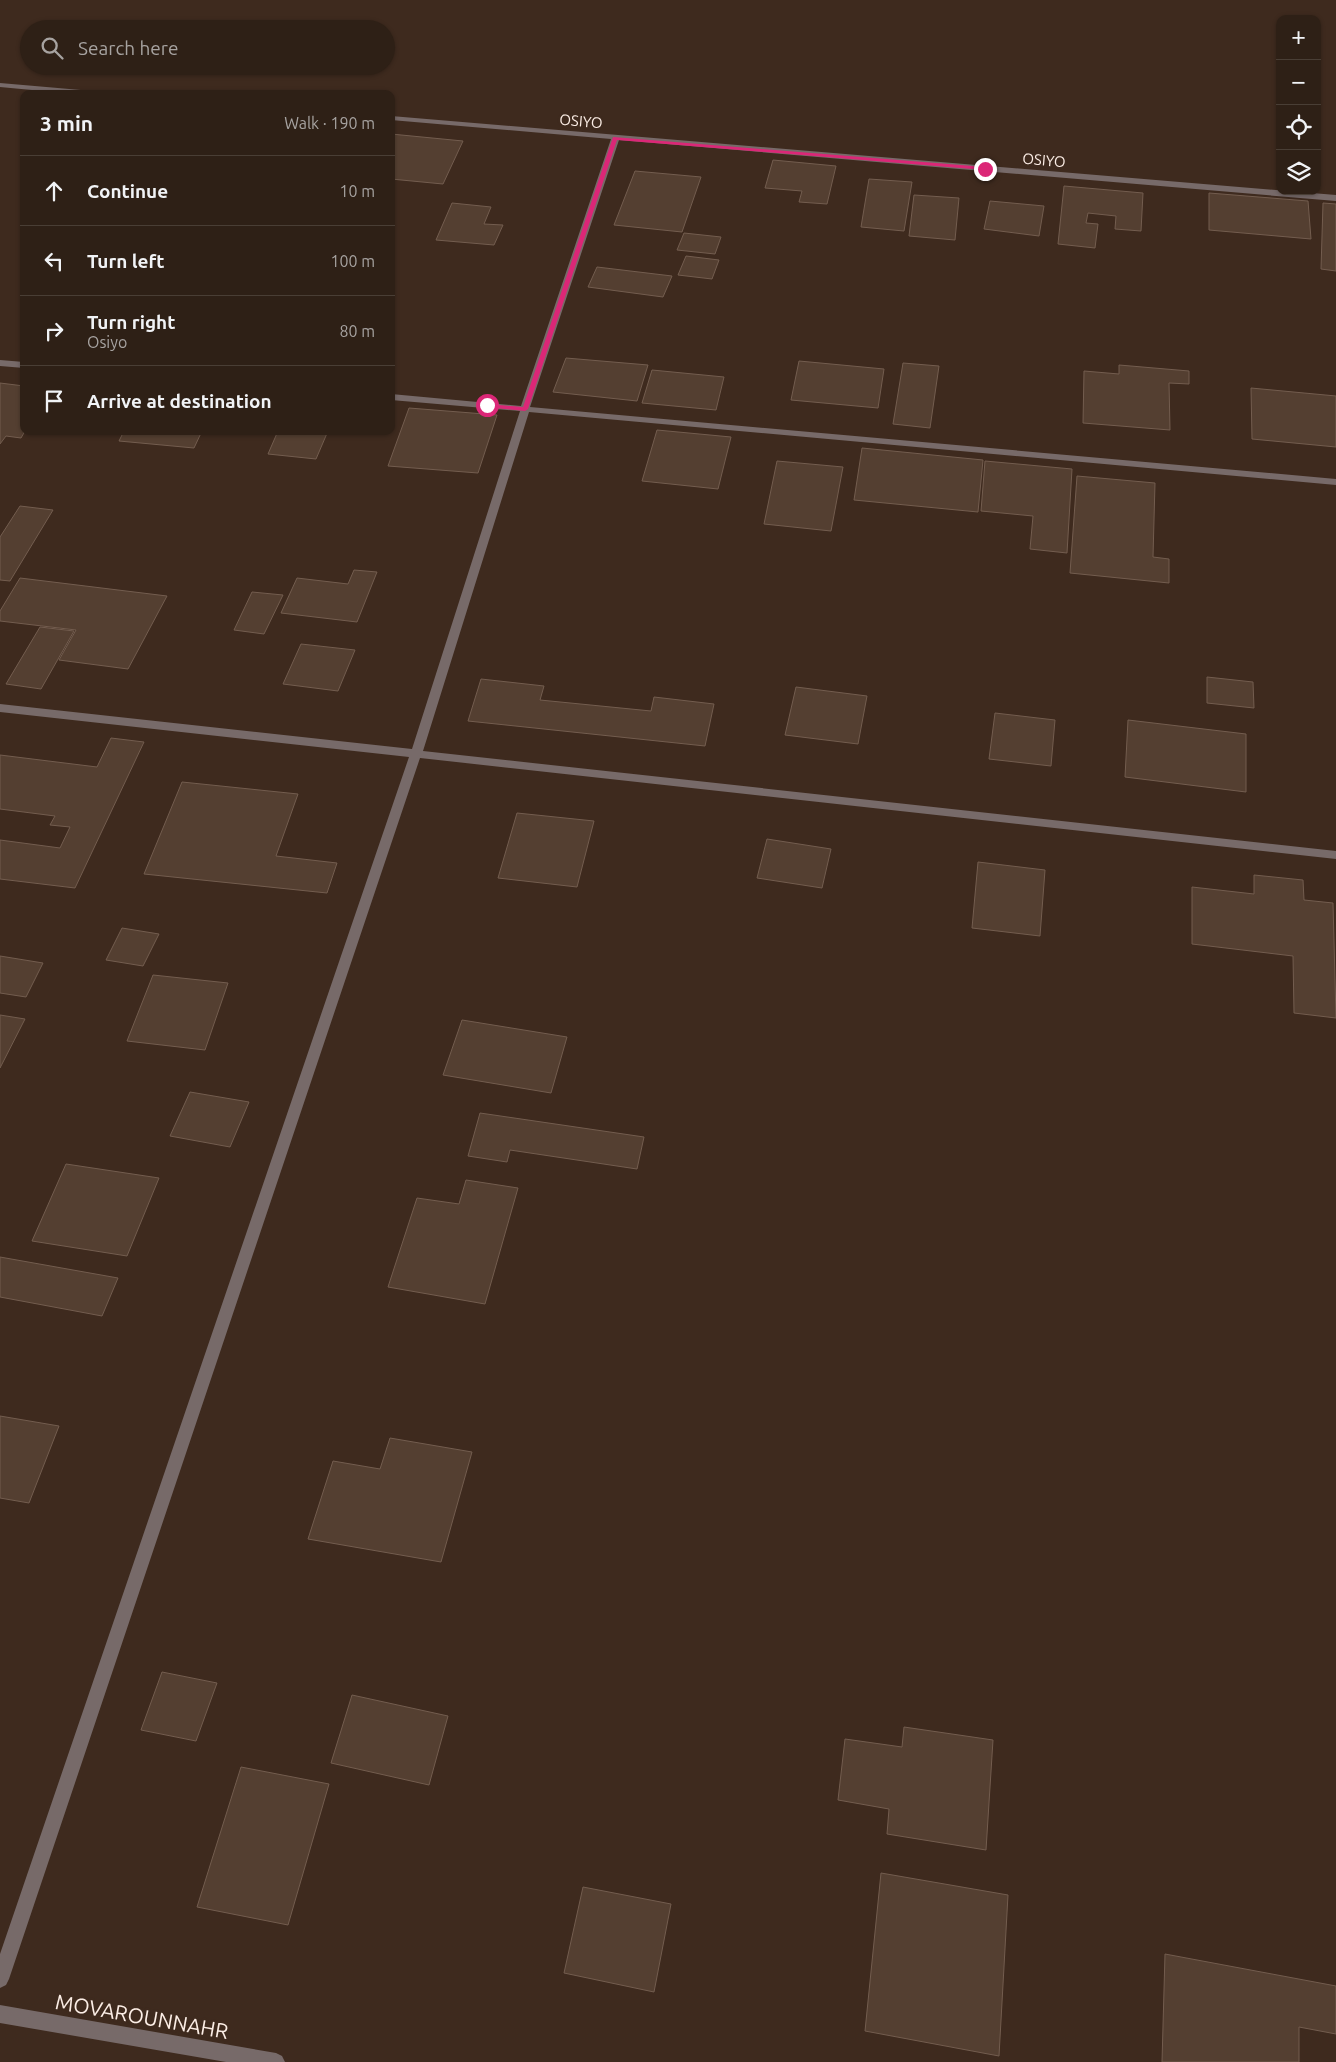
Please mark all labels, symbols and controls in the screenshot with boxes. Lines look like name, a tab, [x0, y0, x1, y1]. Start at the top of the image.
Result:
map controls	[1276, 15, 1321, 195]
button: +	[1276, 15, 1321, 60]
search box	[20, 20, 395, 75]
icon: search	[38, 34, 66, 62]
text: Search here	[78, 37, 178, 59]
button: −	[1276, 60, 1321, 105]
button: locate	[1276, 105, 1321, 150]
text: 3 min	[40, 111, 93, 135]
street label: OSIYO	[559, 111, 603, 131]
text: Walk · 190 m	[284, 114, 375, 132]
street label: OSIYO	[1022, 150, 1066, 170]
button: layers	[1276, 150, 1321, 195]
route end	[974, 158, 997, 181]
icon: ahead	[40, 177, 68, 205]
text: Continue	[87, 180, 168, 202]
text: 10 m	[339, 182, 375, 200]
icon: left	[40, 247, 68, 275]
text: Turn left	[87, 250, 165, 272]
text: 100 m	[330, 252, 375, 270]
text: Turn right	[87, 311, 175, 333]
icon: right	[40, 317, 68, 345]
text: 80 m	[339, 322, 375, 340]
text: Osiyo	[87, 333, 127, 351]
icon: arrive	[40, 387, 68, 415]
text: Arrive at destination	[87, 390, 272, 412]
route start	[476, 394, 499, 417]
street label: MOVAROUNNAHR	[54, 1989, 230, 2043]

